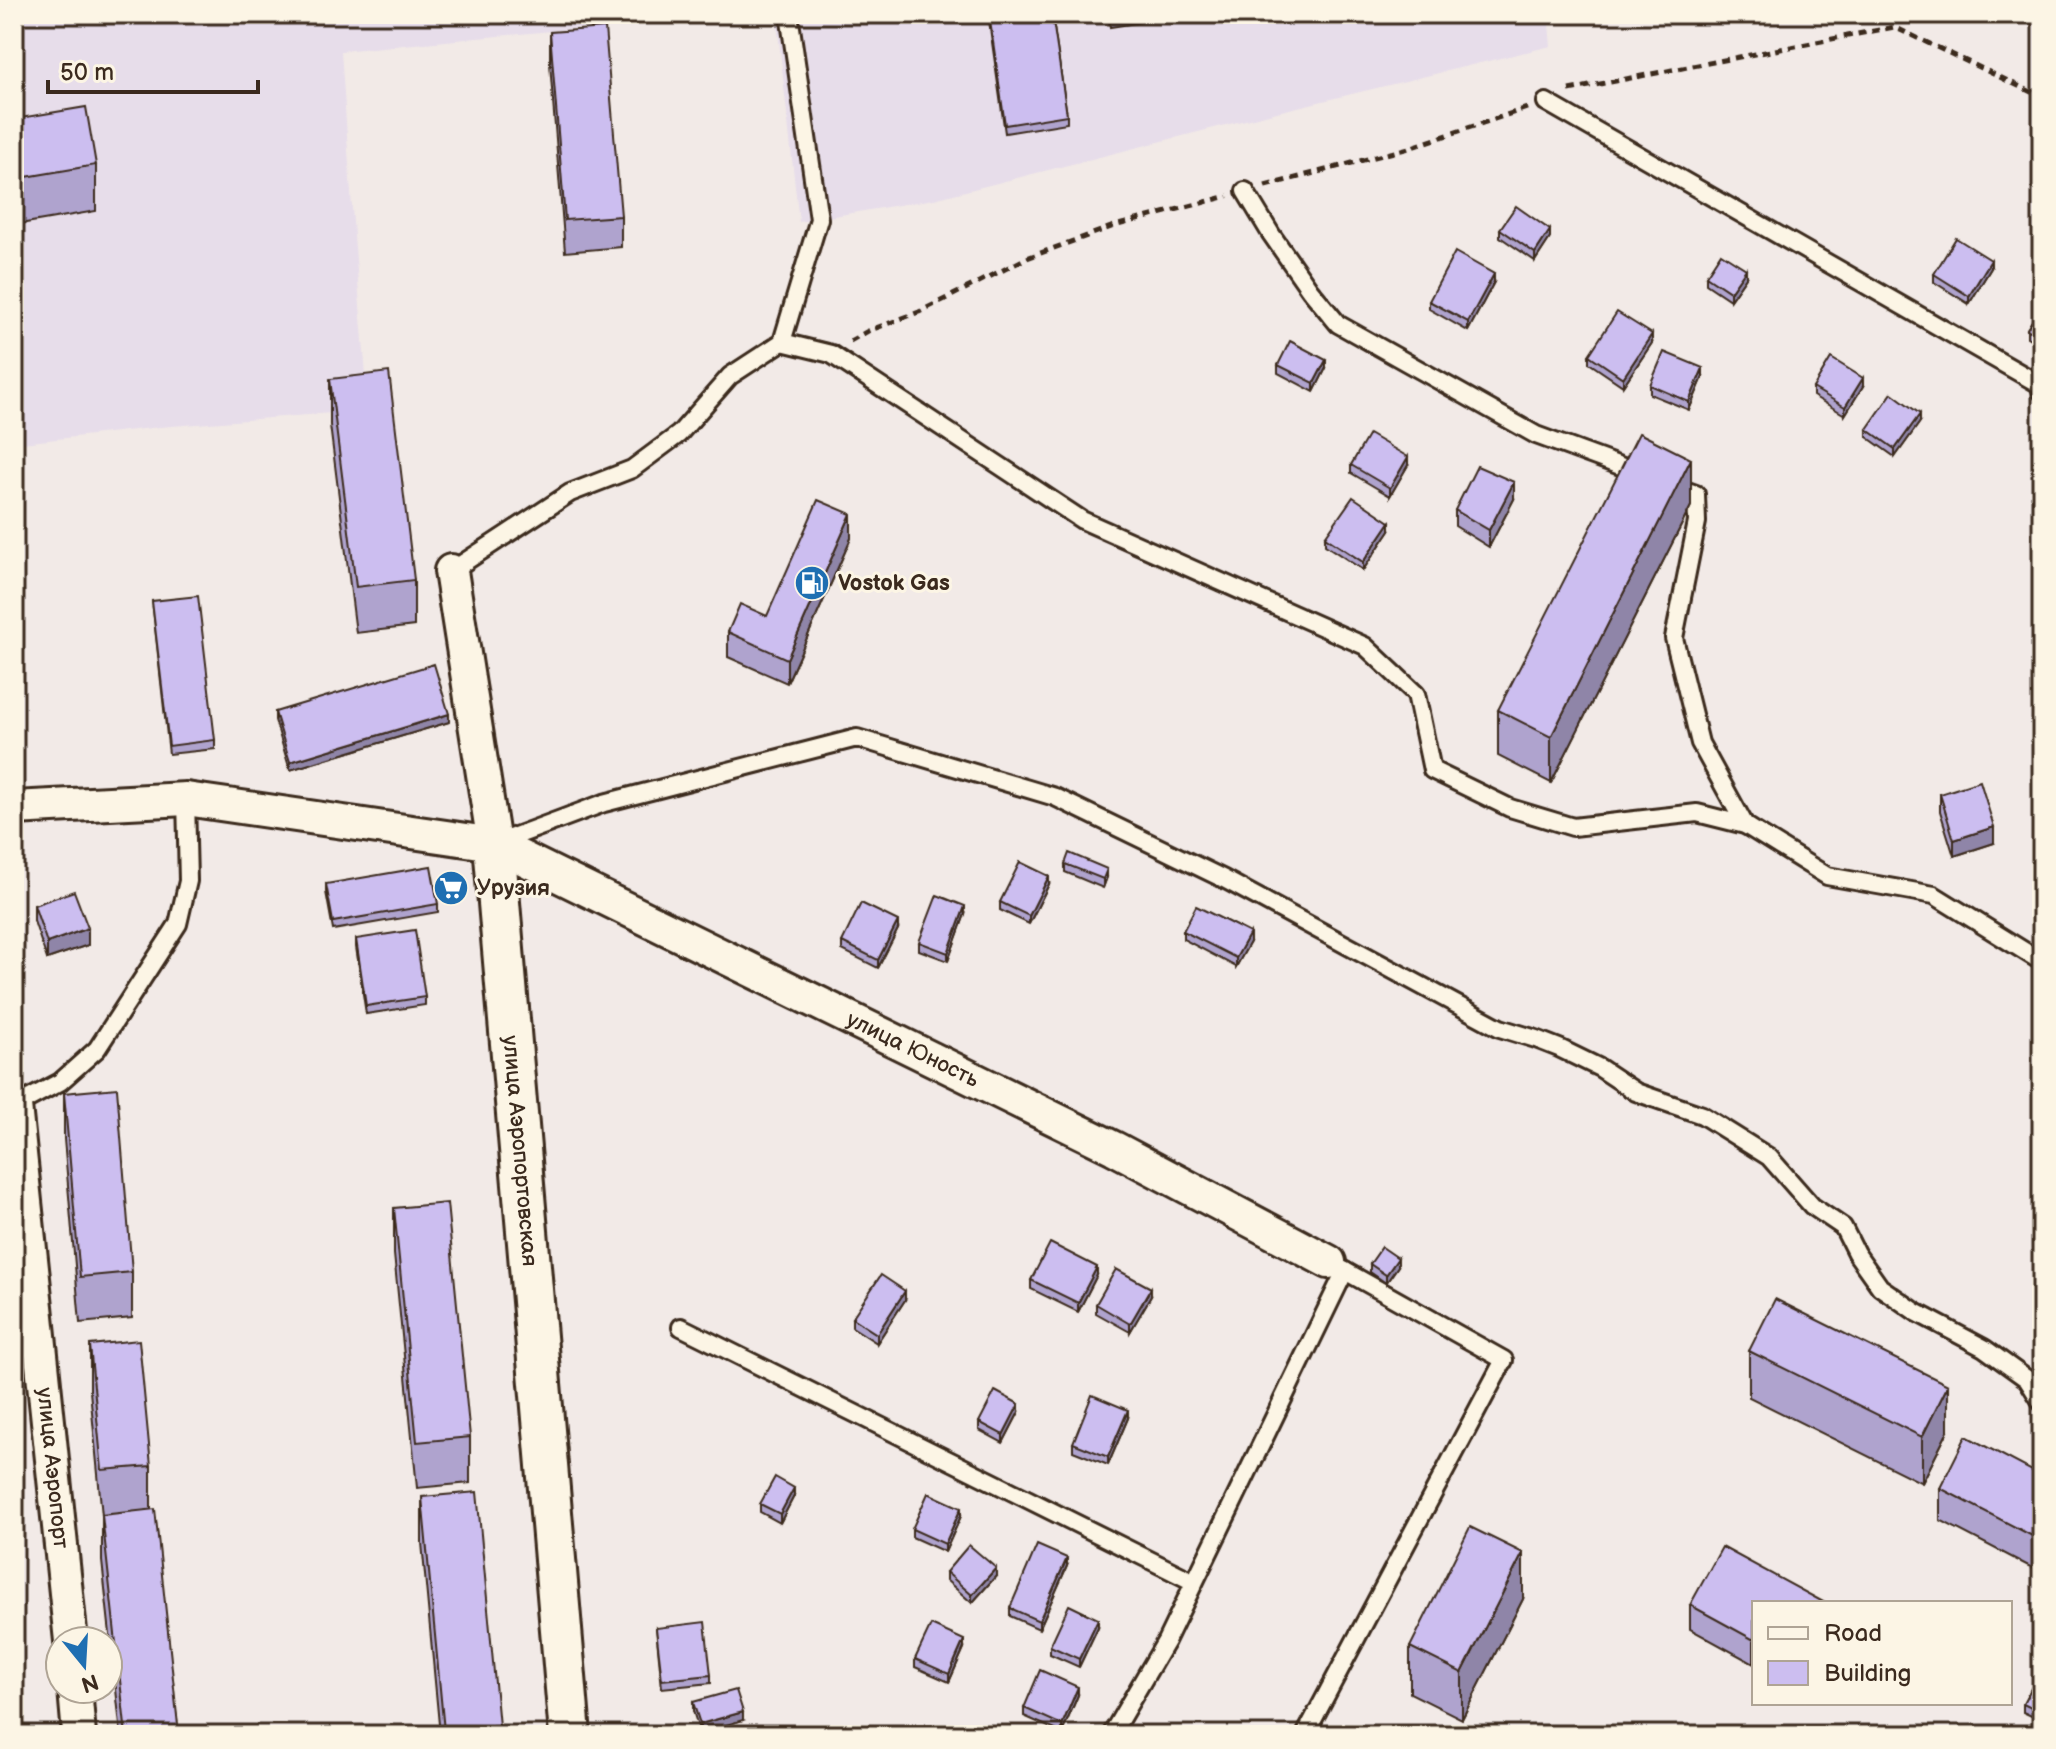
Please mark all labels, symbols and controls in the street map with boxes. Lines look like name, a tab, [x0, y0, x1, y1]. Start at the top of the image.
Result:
scale bar	[48, 44, 258, 94]
text: 50 m	[60, 58, 114, 87]
fuel station icon: Vostok Gas	[793, 564, 831, 602]
place label: Vostok Gas	[838, 570, 950, 597]
supermarket icon: Урузия	[432, 869, 470, 907]
place label: Урузия	[477, 875, 550, 902]
street label: улица Юность	[842, 1005, 984, 1093]
street label: улица Аэропортовская	[497, 1034, 543, 1268]
street label: улица Аэропорт	[31, 1386, 75, 1551]
legend	[1752, 1601, 2012, 1705]
text: Road	[1824, 1619, 1882, 1648]
north arrow	[44, 1625, 124, 1705]
text: Building	[1824, 1659, 1911, 1688]
text: N	[78, 1667, 102, 1698]

